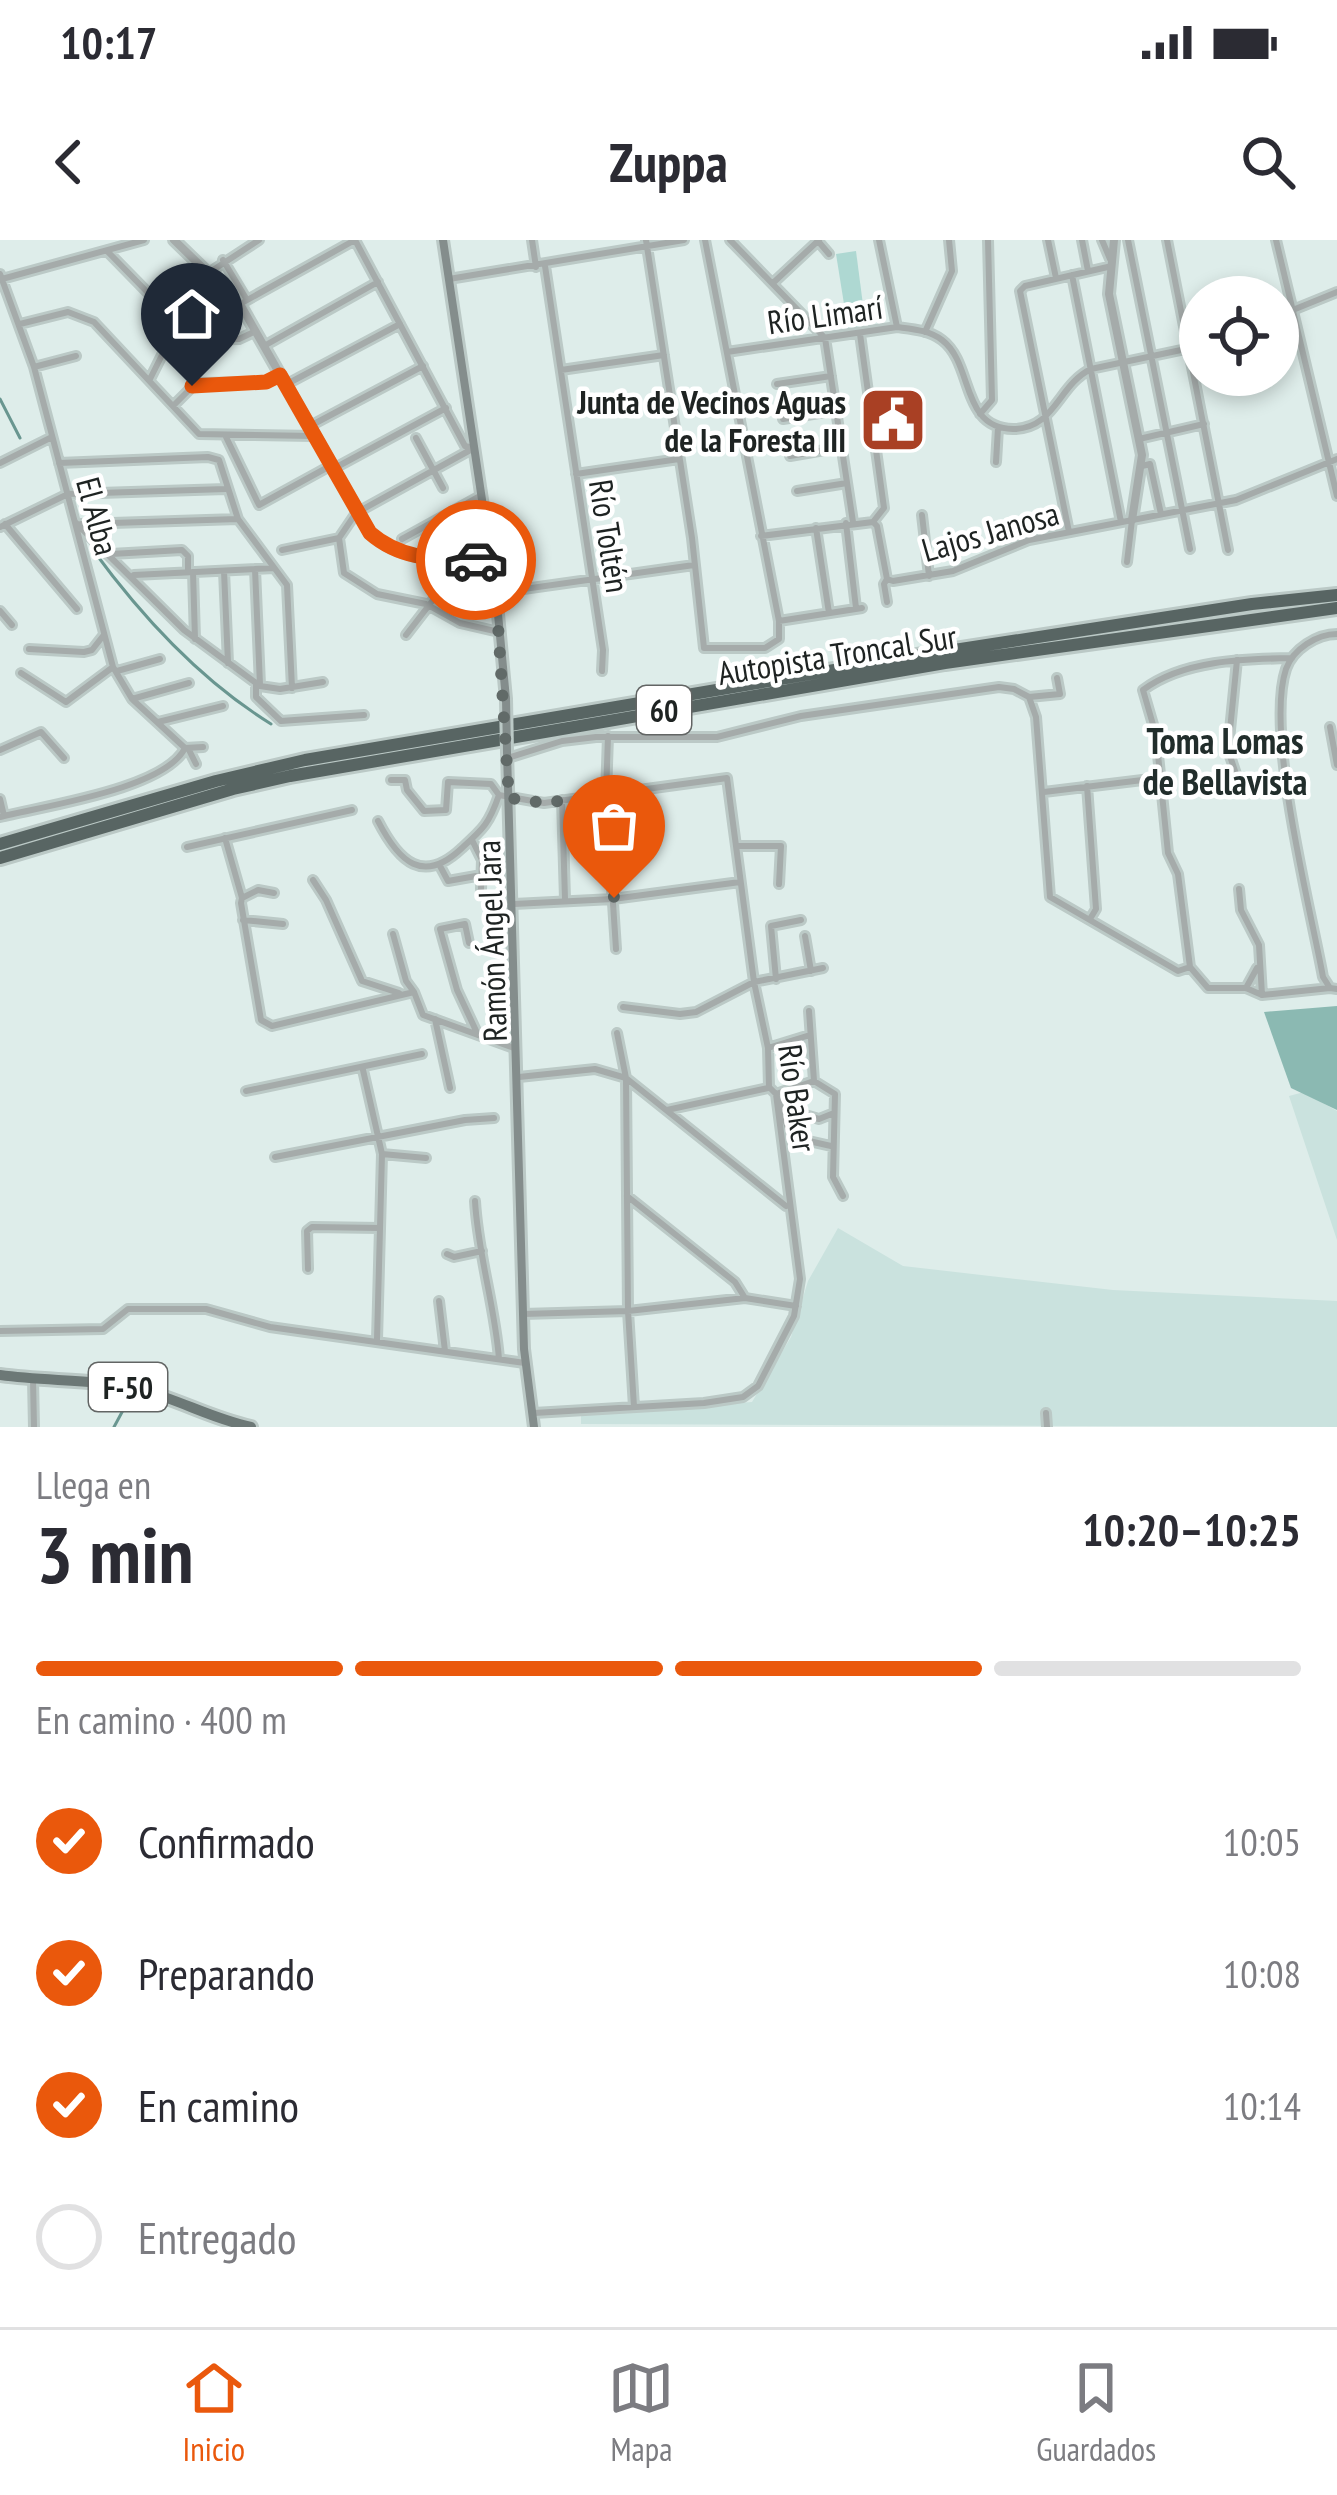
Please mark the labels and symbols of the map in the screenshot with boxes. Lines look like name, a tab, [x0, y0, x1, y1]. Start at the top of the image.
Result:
pin	[141, 263, 243, 386]
street label: Río Limarí	[765, 285, 885, 343]
place label: Junta de Vecinos Aguas de la Foresta III	[576, 380, 846, 461]
public building icon: Junta de Vecinos Aguas de la Foresta III	[858, 385, 928, 455]
street label: El Alba	[67, 472, 129, 560]
street label: Río Toltén	[580, 477, 640, 595]
street label: Lajos Janosa	[917, 491, 1063, 571]
courier	[416, 500, 536, 620]
street label: Autopista Troncal Sur	[715, 614, 959, 694]
road number: 60	[637, 686, 691, 734]
district label: Toma Lomas de Bellavista	[1143, 717, 1307, 805]
pin	[563, 775, 665, 898]
street label: Ramón Ángel Jara	[466, 840, 516, 1042]
street label: Río Baker	[769, 1041, 827, 1155]
road number: F-50	[89, 1363, 167, 1411]

